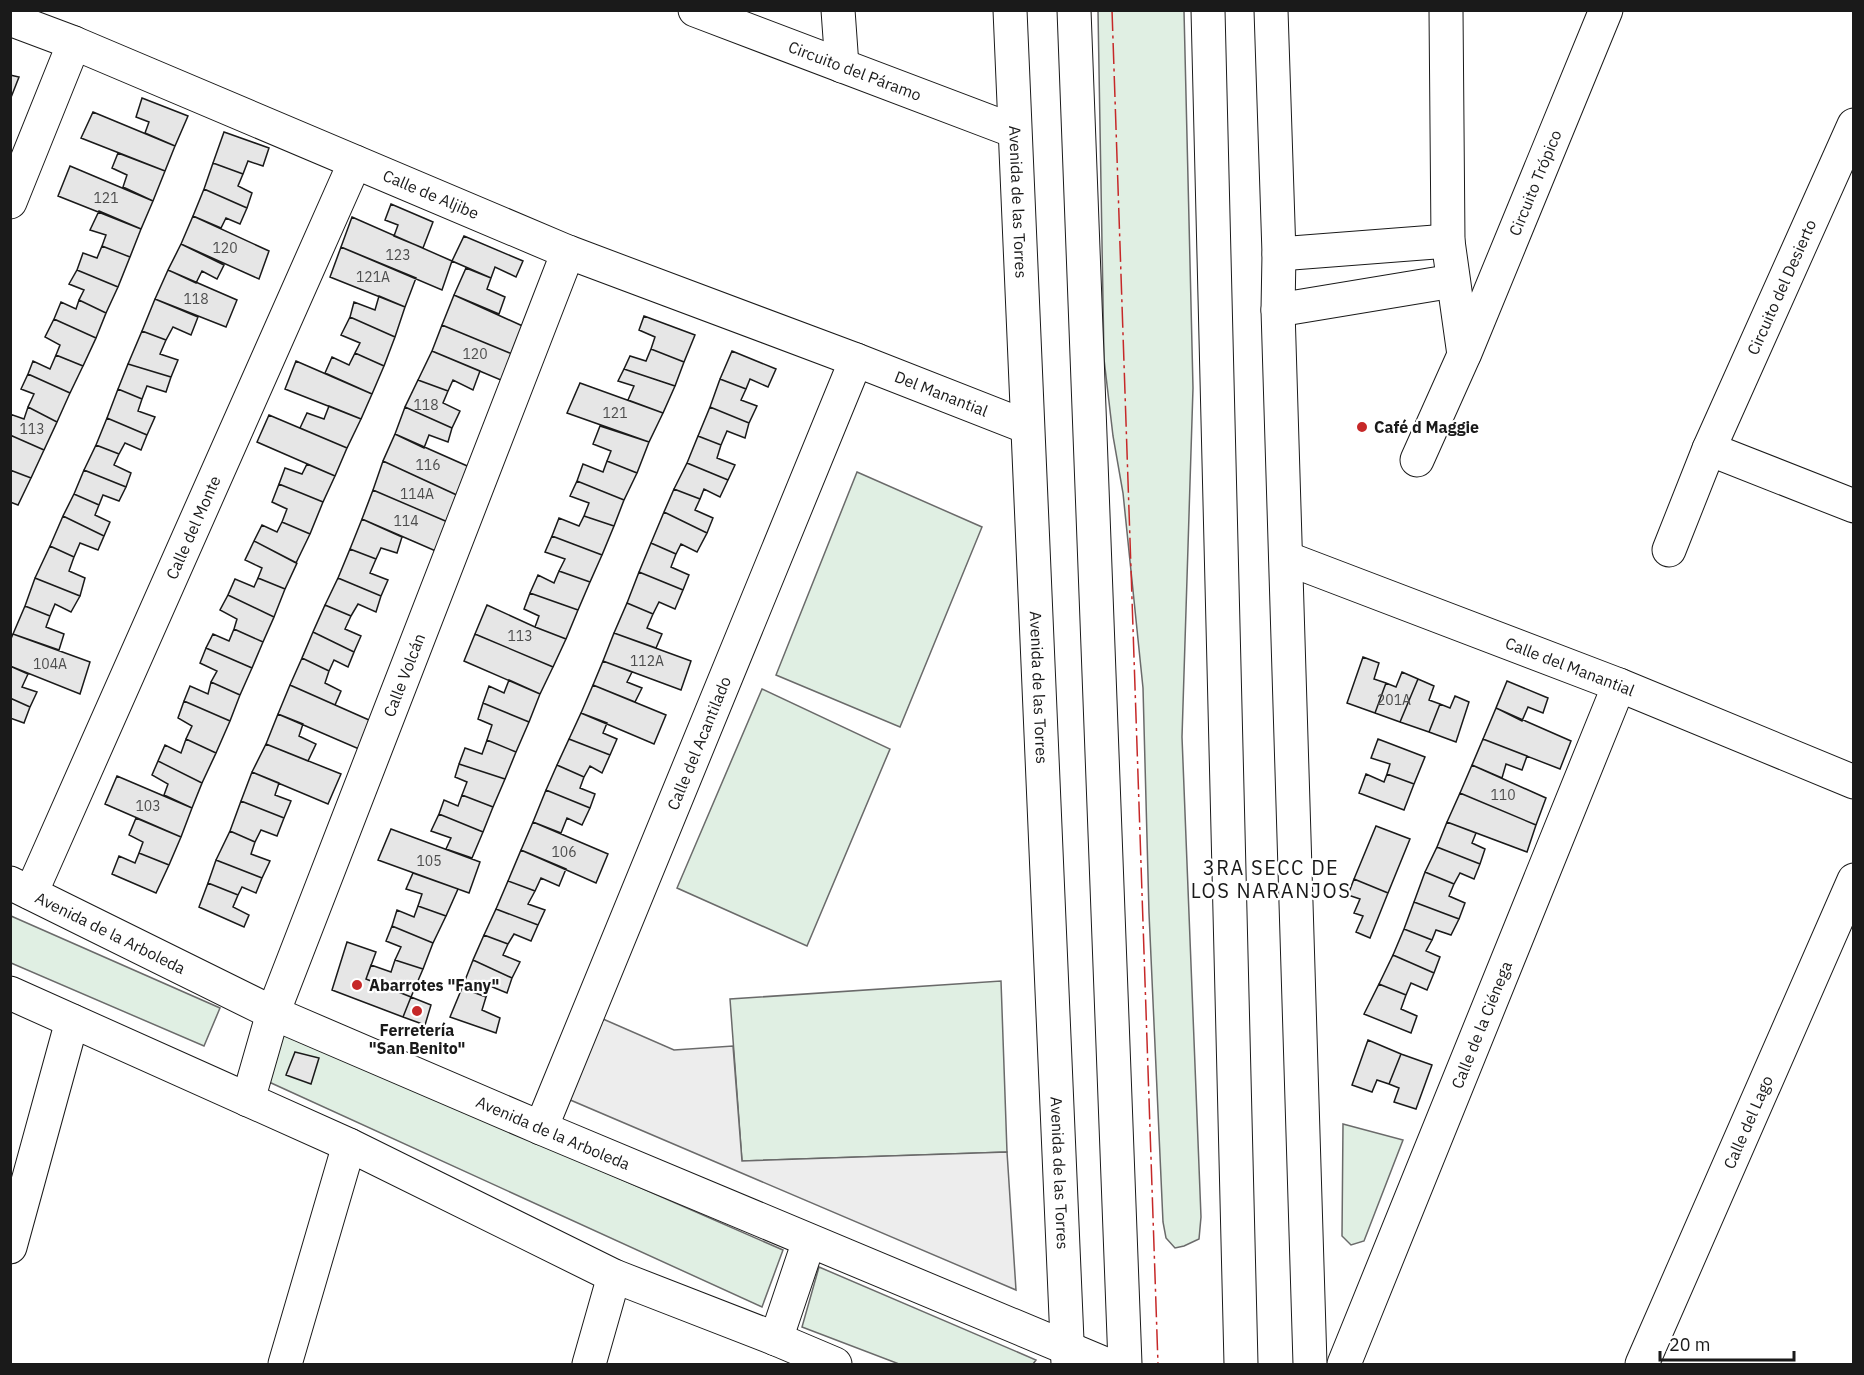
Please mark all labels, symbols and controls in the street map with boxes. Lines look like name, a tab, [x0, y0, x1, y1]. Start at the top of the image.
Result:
street label: Circuito del Páramo	[785, 36, 924, 105]
street label: Avenida de las Torres	[1005, 125, 1031, 279]
street label: Circuito Trópico	[1504, 127, 1566, 239]
street label: Calle de Aljibe	[380, 165, 482, 223]
house number: 121	[93, 189, 119, 207]
street label: Circuito del Desierto	[1742, 216, 1820, 358]
house number: 120	[212, 239, 238, 257]
house number: 123	[385, 246, 411, 264]
house number: 121A	[356, 268, 390, 286]
house number: 118	[183, 290, 209, 308]
house number: 120	[462, 345, 488, 363]
street label: Del Manantial	[892, 366, 991, 421]
house number: 118	[413, 396, 439, 414]
house number: 121	[602, 404, 628, 422]
place label: Café d Maggie	[1374, 417, 1479, 437]
house number: 113	[19, 420, 45, 438]
marker: Café d Maggie	[1355, 420, 1369, 434]
house number: 116	[415, 456, 441, 474]
street label: Calle del Monte	[161, 472, 225, 582]
house number: 114A	[400, 485, 434, 503]
house number: 114	[393, 512, 419, 530]
street label: Avenida de las Torres	[1026, 611, 1052, 764]
house number: 113	[507, 627, 533, 645]
street label: Calle Volcán	[379, 630, 429, 720]
street label: Calle del Manantial	[1503, 633, 1638, 700]
house number: 112A	[630, 652, 664, 670]
house number: 104A	[33, 655, 67, 673]
street label: Calle del Acantilado	[663, 673, 735, 813]
house number: 201A	[1377, 691, 1411, 709]
house number: 110	[1490, 786, 1516, 804]
house number: 103	[135, 797, 161, 815]
house number: 106	[551, 843, 577, 861]
house number: 105	[416, 852, 442, 870]
district label: 3RA SECC DE LOS NARANJOS	[1191, 854, 1351, 904]
street label: Avenida de la Arboleda	[32, 887, 189, 978]
street label: Calle de la Ciénega	[1447, 958, 1516, 1091]
place label: Abarrotes "Fany"	[369, 975, 499, 995]
marker: Abarrotes "Fany"	[350, 978, 364, 992]
marker: Ferretería "San Benito"	[410, 1004, 424, 1018]
place label: Ferretería "San Benito"	[369, 1020, 465, 1058]
street label: Calle del Lago	[1719, 1072, 1777, 1172]
street label: Avenida de la Arboleda	[473, 1091, 633, 1174]
street label: Avenida de las Torres	[1047, 1096, 1073, 1250]
scale bar	[1660, 1324, 1794, 1362]
text: 20 m	[1669, 1333, 1711, 1356]

